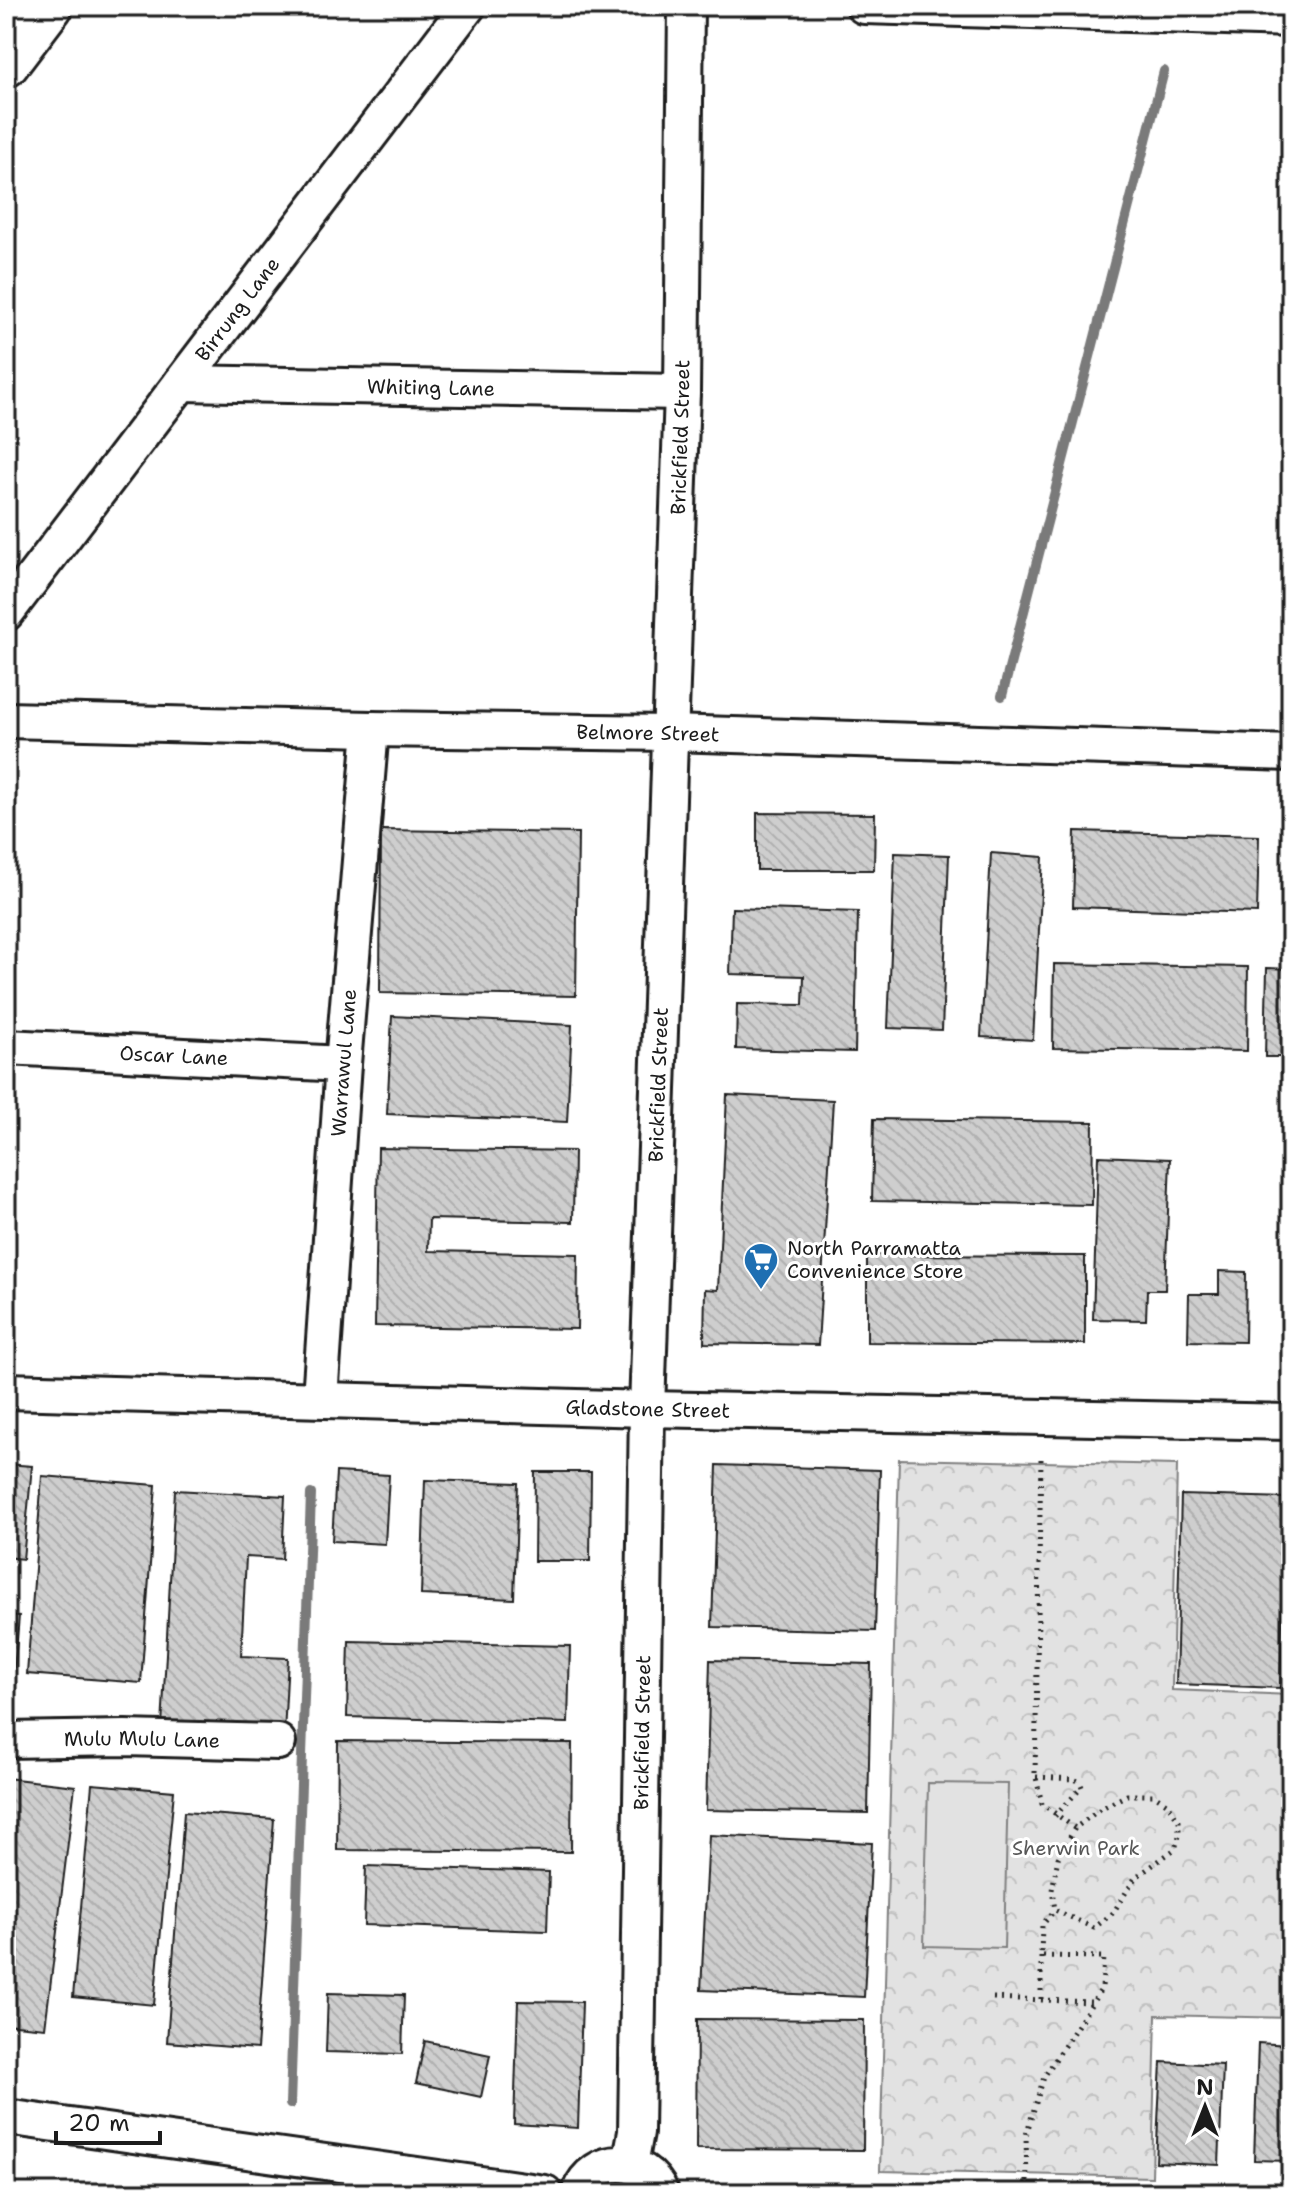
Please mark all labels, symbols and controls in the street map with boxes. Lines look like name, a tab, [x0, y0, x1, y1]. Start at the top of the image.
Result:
street label: Birrung Lane	[189, 252, 285, 366]
street label: Brickfield Street	[665, 360, 695, 515]
street label: Whiting Lane	[367, 373, 495, 402]
street label: Belmore Street	[576, 719, 720, 748]
street label: Warrawul Lane	[325, 988, 362, 1138]
street label: Brickfield Street	[642, 1007, 674, 1163]
street label: Oscar Lane	[119, 1040, 229, 1071]
place label: North Parramatta Convenience Store	[787, 1235, 964, 1284]
supermarket icon: North Parramatta Convenience Store	[742, 1241, 780, 1291]
street label: Gladstone Street	[565, 1394, 730, 1424]
street label: Brickfield Street	[628, 1655, 656, 1810]
street label: Mulu Mulu Lane	[64, 1725, 220, 1753]
park label: Sherwin Park	[1012, 1835, 1140, 1861]
north arrow	[1165, 2067, 1245, 2147]
text: N	[1196, 2073, 1214, 2102]
scale bar	[56, 2095, 160, 2145]
text: 20 m	[68, 2107, 130, 2139]

